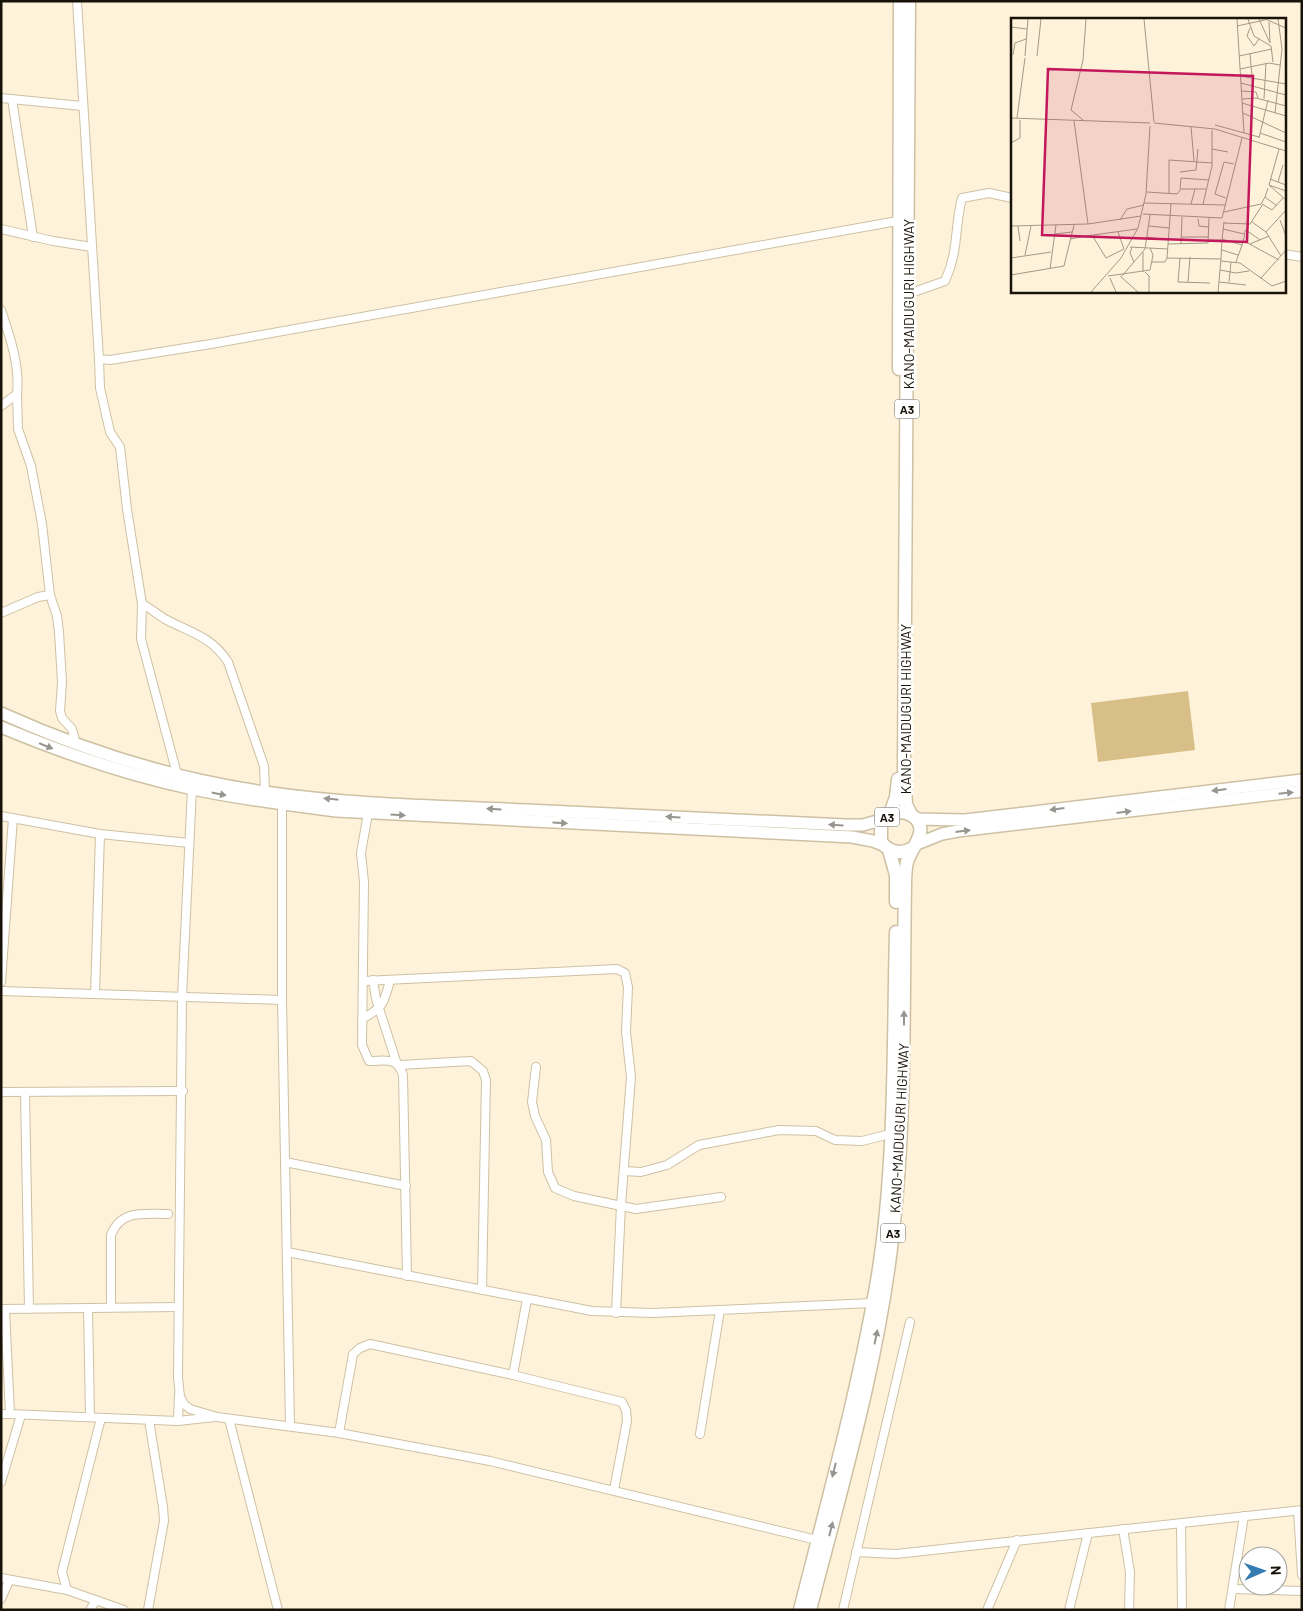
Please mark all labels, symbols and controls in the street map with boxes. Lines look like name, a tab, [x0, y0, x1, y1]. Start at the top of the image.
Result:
inset map	[1011, 18, 1286, 292]
street label: KANO-MAIDUGURI HIGHWAY	[900, 219, 917, 389]
road number: A3	[894, 399, 920, 418]
street label: KANO-MAIDUGURI HIGHWAY	[897, 624, 914, 794]
one-way arrow	[39, 742, 54, 750]
one-way arrow	[1210, 786, 1226, 794]
one-way arrow	[1278, 788, 1294, 796]
one-way arrow	[212, 790, 227, 798]
one-way arrow	[323, 795, 339, 803]
one-way arrow	[485, 804, 501, 812]
one-way arrow	[1049, 805, 1065, 813]
road number: A3	[874, 808, 900, 826]
one-way arrow	[1117, 808, 1133, 816]
one-way arrow	[390, 811, 406, 819]
one-way arrow	[665, 813, 681, 821]
one-way arrow	[553, 819, 569, 827]
one-way arrow	[827, 820, 843, 828]
one-way arrow	[955, 827, 971, 835]
one-way arrow	[900, 1010, 908, 1026]
street label: KANO-MAIDUGURI HIGHWAY	[886, 1042, 912, 1214]
road number: A3	[880, 1224, 906, 1242]
one-way arrow	[872, 1329, 880, 1344]
one-way arrow	[830, 1462, 838, 1477]
one-way arrow	[827, 1521, 835, 1536]
north arrow	[1238, 1546, 1288, 1596]
text: N	[1268, 1566, 1285, 1575]

